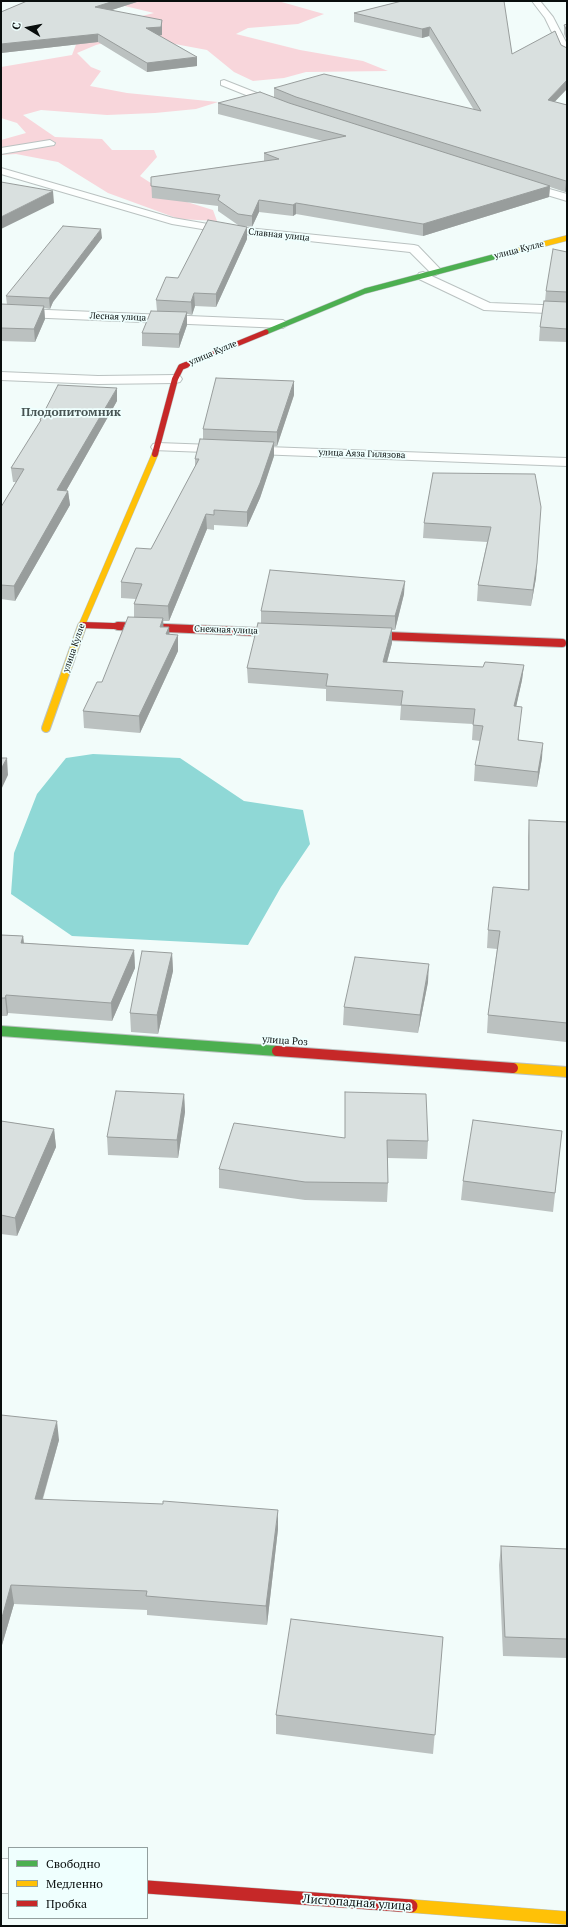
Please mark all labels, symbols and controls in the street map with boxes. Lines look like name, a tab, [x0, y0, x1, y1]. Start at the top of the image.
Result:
north arrow	[8, 8, 48, 48]
text: С	[9, 21, 24, 31]
street label: Славная улица	[248, 226, 310, 244]
street label: улица Кулле	[493, 239, 545, 261]
street label: Лесная улица	[90, 311, 146, 323]
street label: улица Кулле	[187, 338, 239, 368]
district label: Плодопитомник	[21, 406, 121, 420]
street label: улица Аяза Гилязова	[318, 447, 406, 461]
street label: улица Кулле	[61, 622, 87, 674]
street label: Снежная улица	[194, 623, 258, 637]
street label: улица Роз	[262, 1033, 308, 1049]
legend	[8, 1847, 148, 1919]
text: Свободно	[46, 1856, 100, 1871]
text: Медленно	[46, 1876, 103, 1891]
street label: Листопадная улица	[302, 1892, 412, 1914]
text: Пробка	[46, 1896, 87, 1911]

